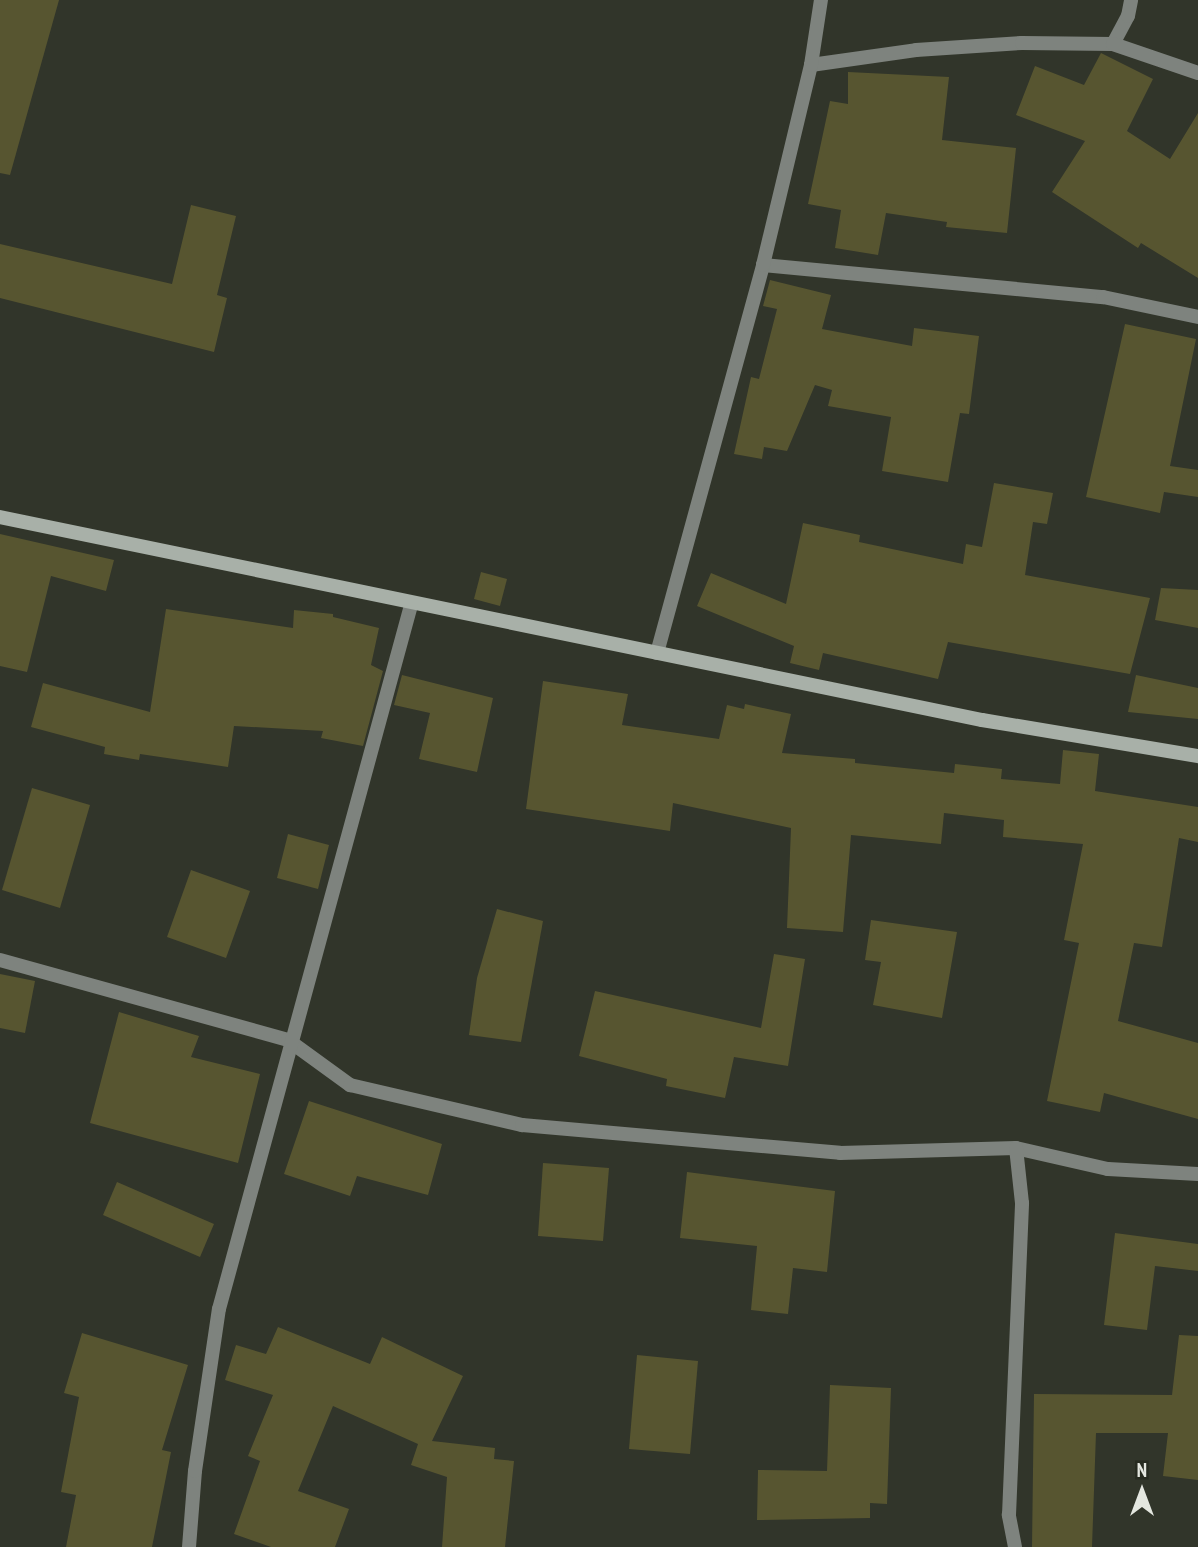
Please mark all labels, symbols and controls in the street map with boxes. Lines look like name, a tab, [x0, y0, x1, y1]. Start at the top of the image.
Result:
north arrow	[1107, 1456, 1177, 1526]
text: N	[1137, 1458, 1147, 1482]

